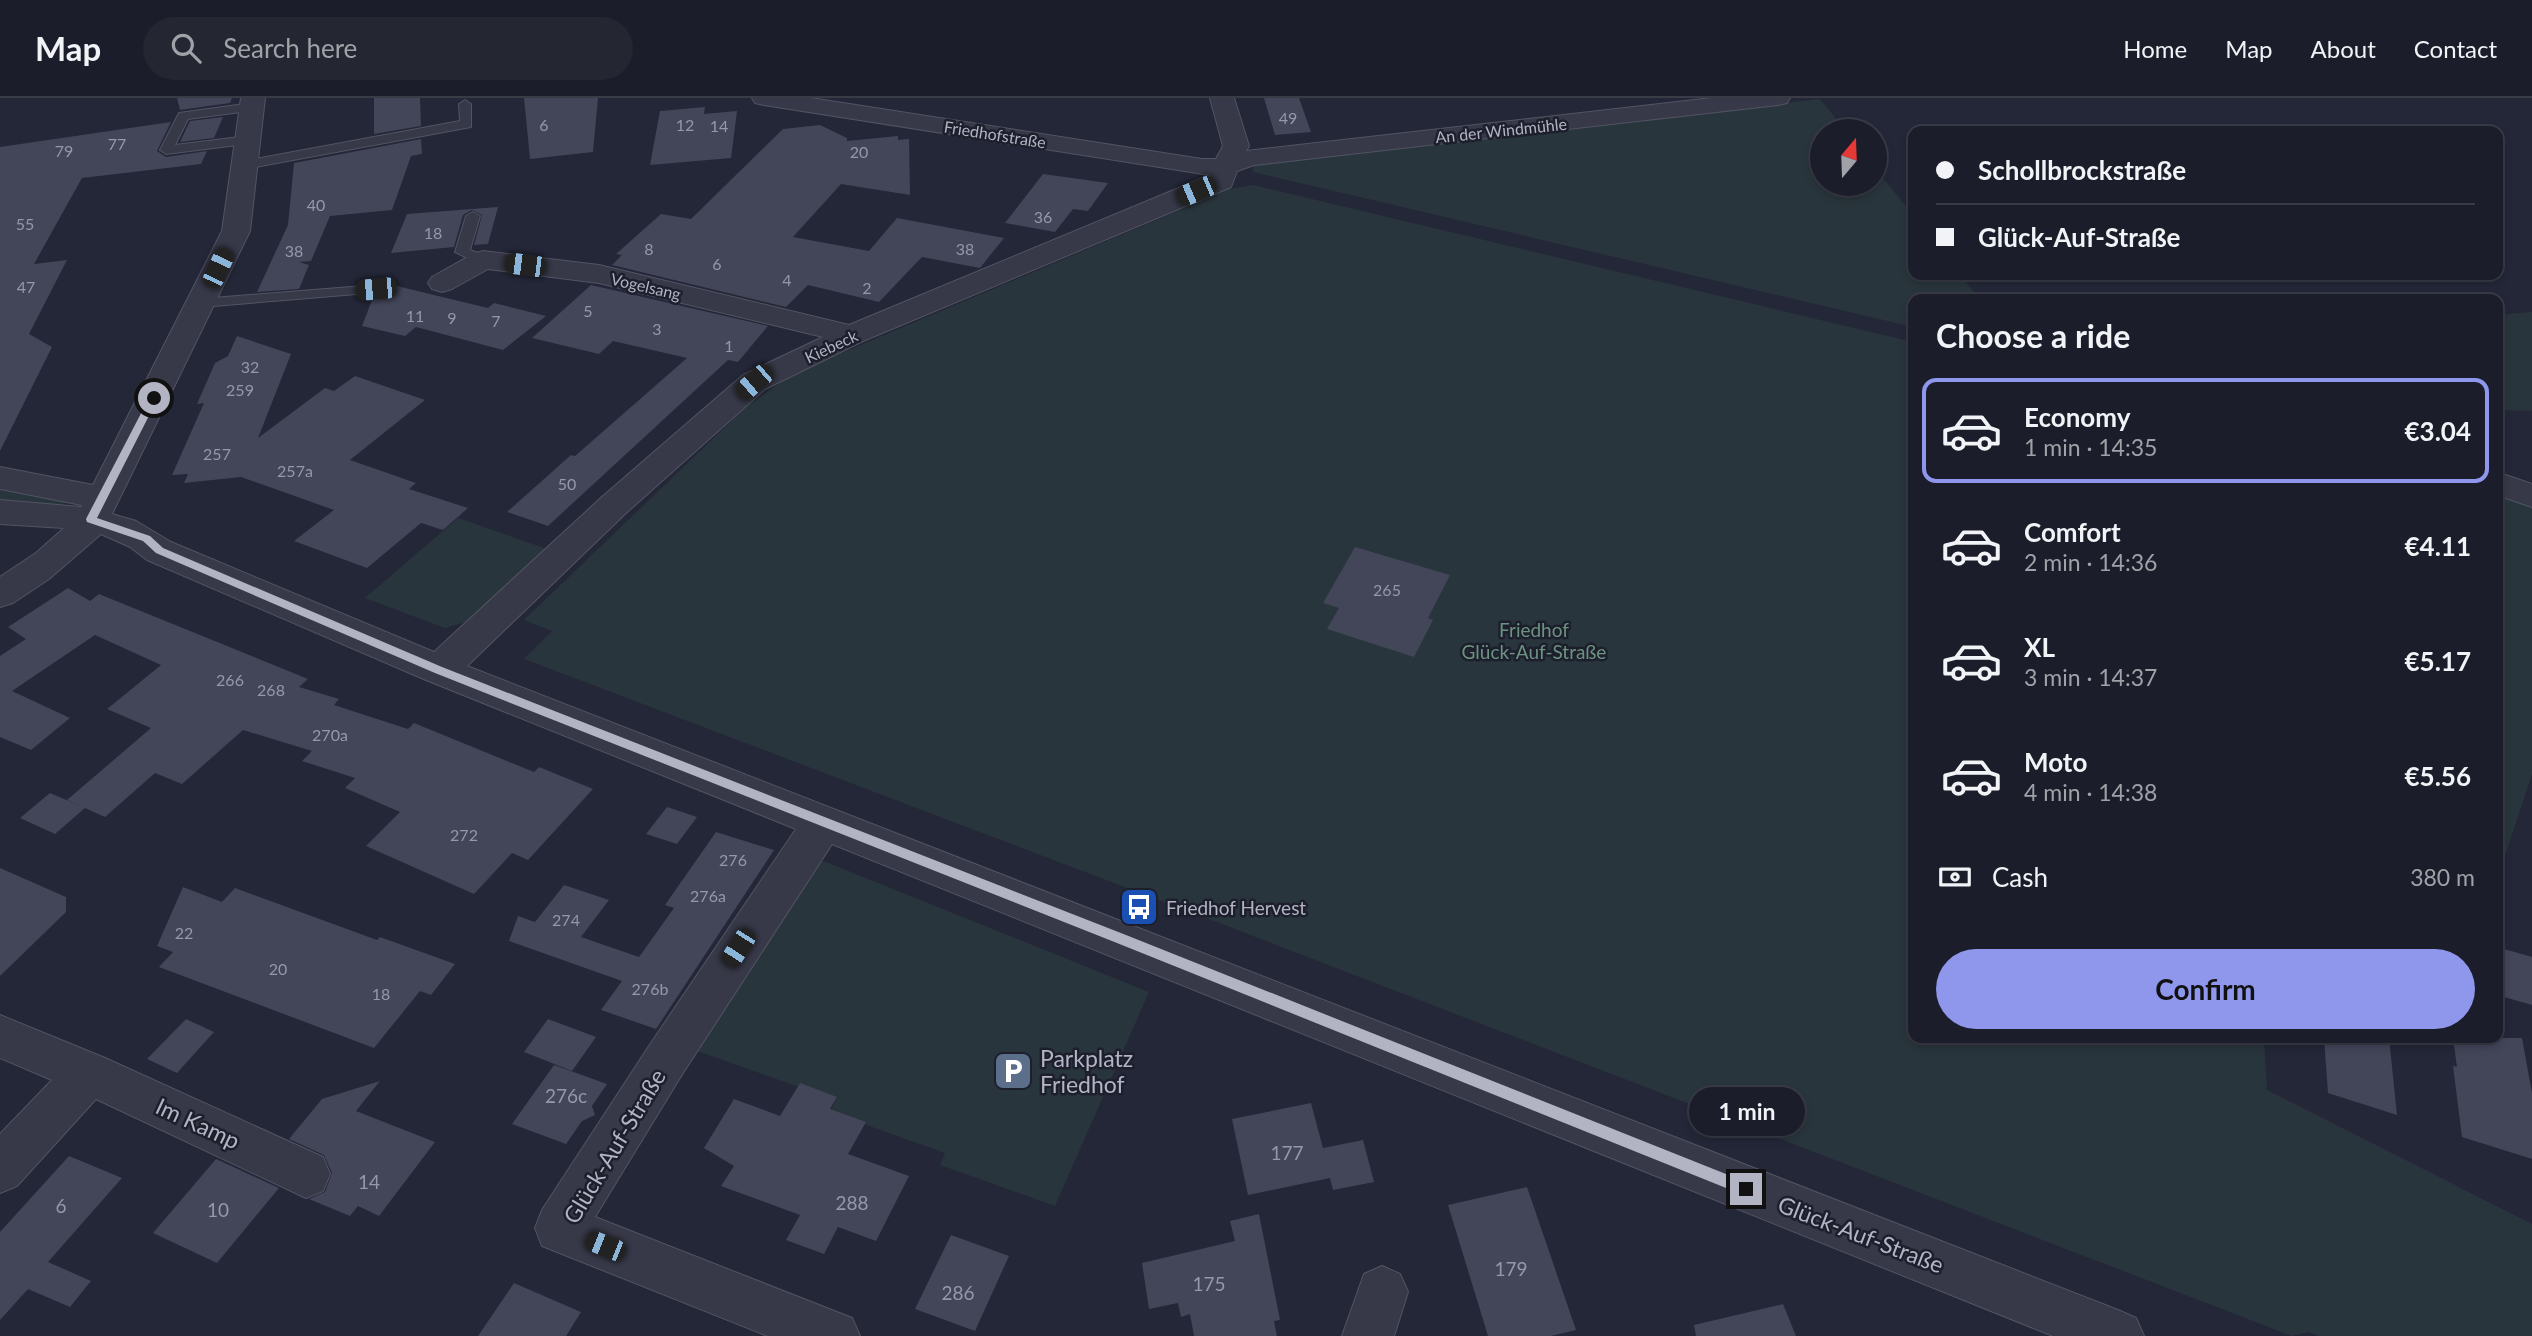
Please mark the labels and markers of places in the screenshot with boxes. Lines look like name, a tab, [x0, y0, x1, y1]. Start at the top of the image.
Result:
bus stop icon: Friedhof Hervest	[1118, 886, 1160, 928]
place label: Friedhof Hervest	[1166, 896, 1306, 919]
place label: Parkplatz Friedhof	[1040, 1044, 1133, 1098]
parking icon: Parkplatz Friedhof	[992, 1050, 1034, 1092]

